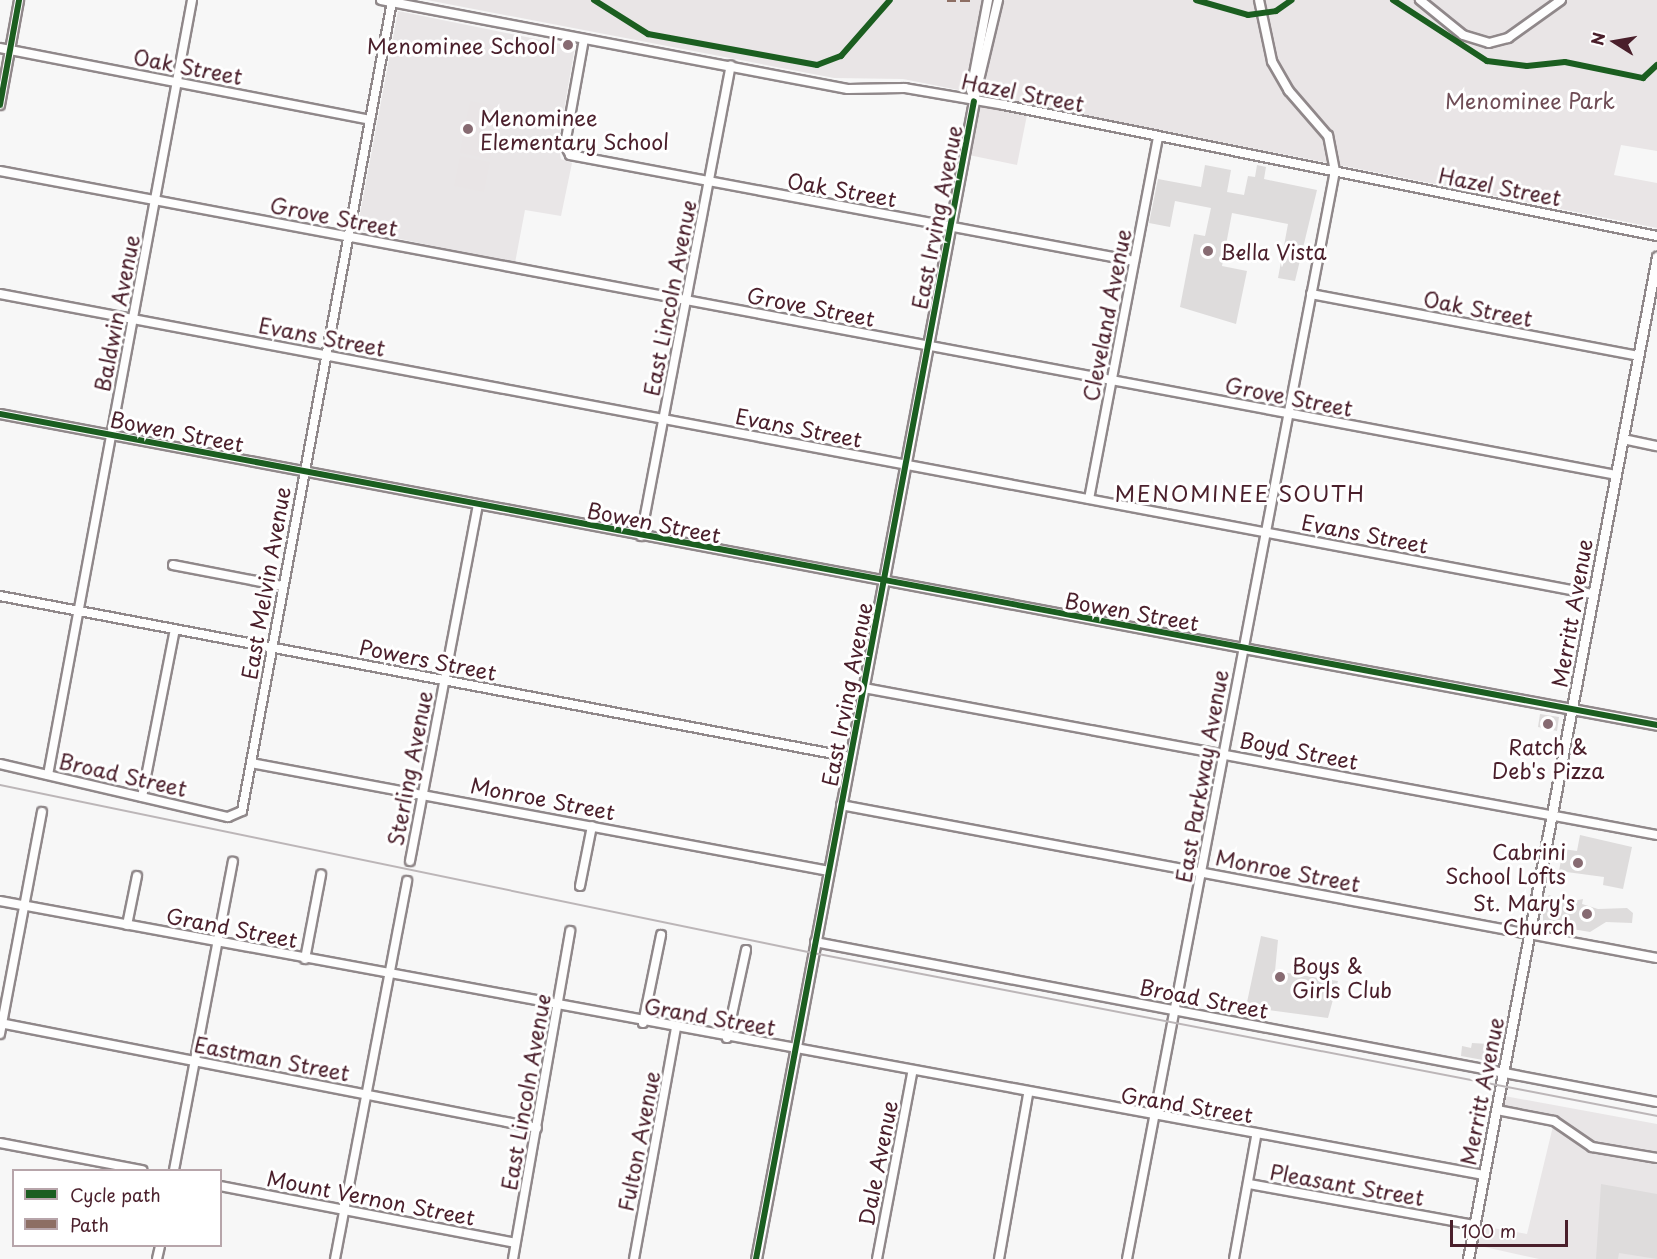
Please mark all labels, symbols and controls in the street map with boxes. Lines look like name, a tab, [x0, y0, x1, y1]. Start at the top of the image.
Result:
north arrow	[1585, 12, 1645, 72]
text: N	[1584, 30, 1610, 47]
place label: Menominee School	[366, 32, 556, 58]
marker: Menominee School	[561, 38, 575, 52]
street label: Oak Street	[131, 43, 245, 89]
street label: Hazel Street	[959, 68, 1087, 116]
park label: Menominee Park	[1444, 87, 1616, 113]
place label: Menominee Elementary School	[480, 104, 669, 154]
marker: Menominee Elementary School	[461, 122, 475, 136]
street label: East Irving Avenue	[906, 123, 966, 311]
street label: Hazel Street	[1436, 162, 1564, 210]
street label: Oak Street	[785, 167, 899, 211]
street label: Grove Street	[268, 191, 400, 241]
street label: East Lincoln Avenue	[638, 198, 700, 398]
street label: Cleveland Avenue	[1077, 226, 1135, 404]
street label: Baldwin Avenue	[89, 233, 143, 393]
place label: Bella Vista	[1220, 238, 1328, 264]
marker: Bella Vista	[1201, 244, 1215, 258]
street label: Grove Street	[745, 281, 877, 331]
street label: Oak Street	[1421, 285, 1535, 331]
street label: Evans Street	[257, 311, 387, 361]
street label: Grove Street	[1223, 371, 1355, 421]
street label: Evans Street	[734, 402, 864, 452]
street label: Bowen Street	[108, 406, 246, 456]
district label: MENOMINEE SOUTH	[1115, 480, 1365, 506]
street label: East Melvin Avenue	[236, 485, 294, 681]
street label: Bowen Street	[585, 497, 723, 547]
street label: Evans Street	[1300, 508, 1430, 558]
street label: Merritt Avenue	[1546, 537, 1596, 689]
street label: Bowen Street	[1063, 587, 1201, 635]
street label: East Irving Avenue	[816, 600, 876, 788]
street label: Powers Street	[357, 633, 499, 685]
street label: East Parkway Avenue	[1170, 666, 1232, 886]
street label: Sterling Avenue	[382, 689, 436, 847]
marker: Ratch & Deb's Pizza	[1541, 717, 1555, 731]
street label: Boyd Street	[1237, 726, 1361, 774]
place label: Ratch & Deb's Pizza	[1492, 733, 1604, 783]
street label: Broad Street	[57, 747, 189, 801]
street label: Monroe Street	[469, 772, 617, 824]
place label: Cabrini School Lofts	[1444, 838, 1566, 888]
street label: Monroe Street	[1214, 844, 1362, 896]
marker: Cabrini School Lofts	[1571, 856, 1585, 870]
place label: St. Mary's Church	[1473, 889, 1575, 939]
street label: Grand Street	[164, 902, 300, 952]
marker: St. Mary's Church	[1580, 907, 1594, 921]
place label: Boys & Girls Club	[1292, 952, 1392, 1002]
marker: Boys & Girls Club	[1273, 970, 1287, 984]
street label: Broad Street	[1138, 973, 1270, 1023]
street label: East Lincoln Avenue	[495, 992, 555, 1192]
street label: Grand Street	[642, 992, 778, 1040]
street label: Merritt Avenue	[1454, 1015, 1508, 1167]
street label: Eastman Street	[192, 1031, 352, 1085]
street label: Fulton Avenue	[612, 1069, 664, 1213]
street label: Grand Street	[1119, 1081, 1255, 1127]
street label: Dale Avenue	[853, 1098, 901, 1228]
street label: Pleasant Street	[1268, 1158, 1426, 1210]
street label: Mount Vernon Street	[265, 1164, 477, 1230]
legend	[12, 1169, 222, 1247]
text: Cycle path	[70, 1181, 161, 1208]
scale bar	[1453, 1208, 1572, 1246]
text: Path	[70, 1211, 109, 1238]
text: 100 m	[1461, 1217, 1516, 1244]

